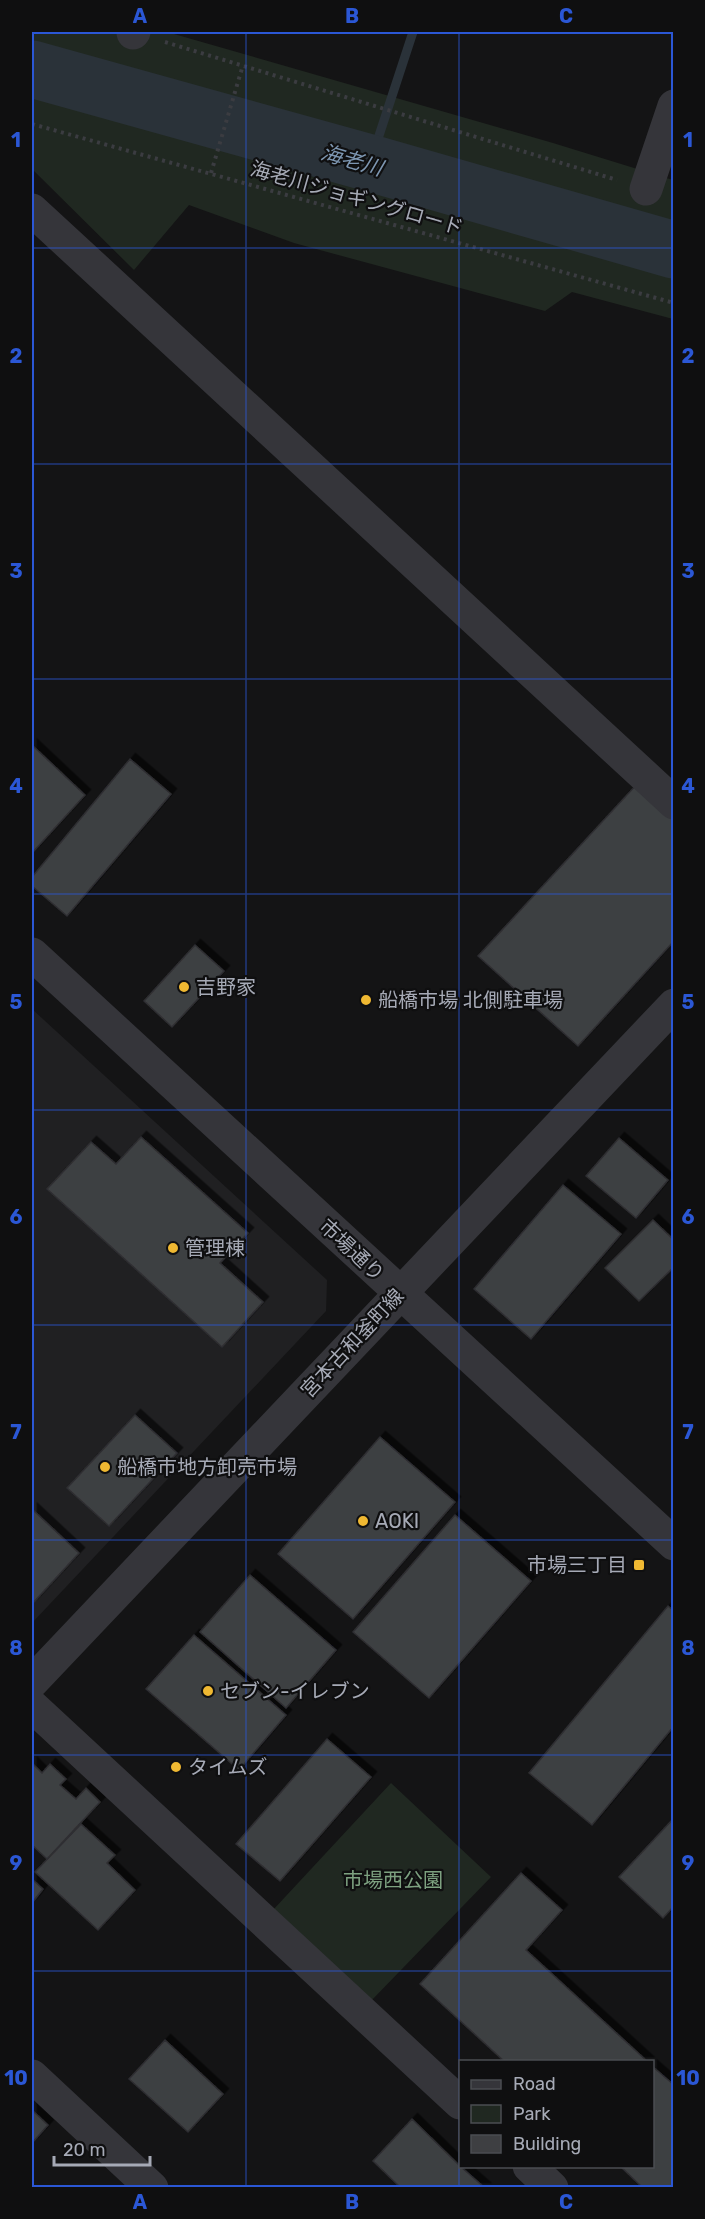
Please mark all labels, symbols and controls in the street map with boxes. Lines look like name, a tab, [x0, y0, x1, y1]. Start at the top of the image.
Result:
text: A	[133, 4, 148, 28]
text: B	[345, 4, 359, 28]
text: C	[559, 4, 573, 28]
text: 1	[11, 128, 21, 152]
text: 1	[683, 128, 693, 152]
water label: 海老川	[318, 139, 388, 181]
street label: 海老川ジョギングロード	[248, 156, 466, 240]
text: 2	[10, 344, 23, 368]
text: 2	[682, 344, 695, 368]
text: 3	[9, 559, 23, 583]
text: 3	[681, 559, 695, 583]
text: 4	[9, 774, 23, 798]
text: 4	[681, 774, 695, 798]
place label: 吉野家	[196, 975, 256, 999]
marker: 吉野家	[177, 980, 191, 994]
place label: 船橋市場 北側駐車場	[378, 988, 563, 1012]
text: 5	[10, 990, 23, 1014]
text: 5	[682, 990, 695, 1014]
marker: 船橋市場 北側駐車場	[359, 993, 373, 1007]
text: 6	[9, 1205, 23, 1229]
text: 6	[681, 1205, 695, 1229]
street label: 市場通り	[315, 1214, 389, 1286]
place label: 管理棟	[185, 1236, 245, 1260]
marker: 管理棟	[166, 1241, 180, 1255]
street label: 宮本古和釜町線	[295, 1284, 409, 1402]
text: 7	[10, 1420, 22, 1444]
text: 7	[682, 1420, 694, 1444]
place label: 船橋市地方卸売市場	[117, 1455, 297, 1479]
marker: 船橋市地方卸売市場	[98, 1460, 112, 1474]
place label: AOKI	[375, 1509, 419, 1533]
marker: AOKI	[356, 1514, 370, 1528]
place label: 市場三丁目	[527, 1553, 627, 1577]
marker: 市場三丁目	[632, 1558, 646, 1572]
text: 8	[9, 1636, 23, 1660]
text: 8	[681, 1636, 695, 1660]
place label: セブン-イレブン	[220, 1679, 370, 1703]
marker: セブン-イレブン	[201, 1684, 215, 1698]
place label: タイムズ	[188, 1755, 268, 1779]
marker: タイムズ	[169, 1760, 183, 1774]
text: 9	[10, 1851, 23, 1875]
text: 9	[682, 1851, 695, 1875]
park label: 市場西公園	[343, 1868, 443, 1892]
legend	[459, 2060, 654, 2168]
text: 10	[4, 2066, 28, 2090]
text: 10	[676, 2066, 700, 2090]
text: Road	[513, 2073, 556, 2095]
text: Park	[513, 2103, 551, 2125]
scale bar	[54, 2129, 150, 2167]
text: Building	[513, 2133, 581, 2155]
text: 20 m	[63, 2139, 105, 2161]
text: A	[133, 2190, 148, 2214]
text: B	[345, 2190, 359, 2214]
text: C	[559, 2190, 573, 2214]

